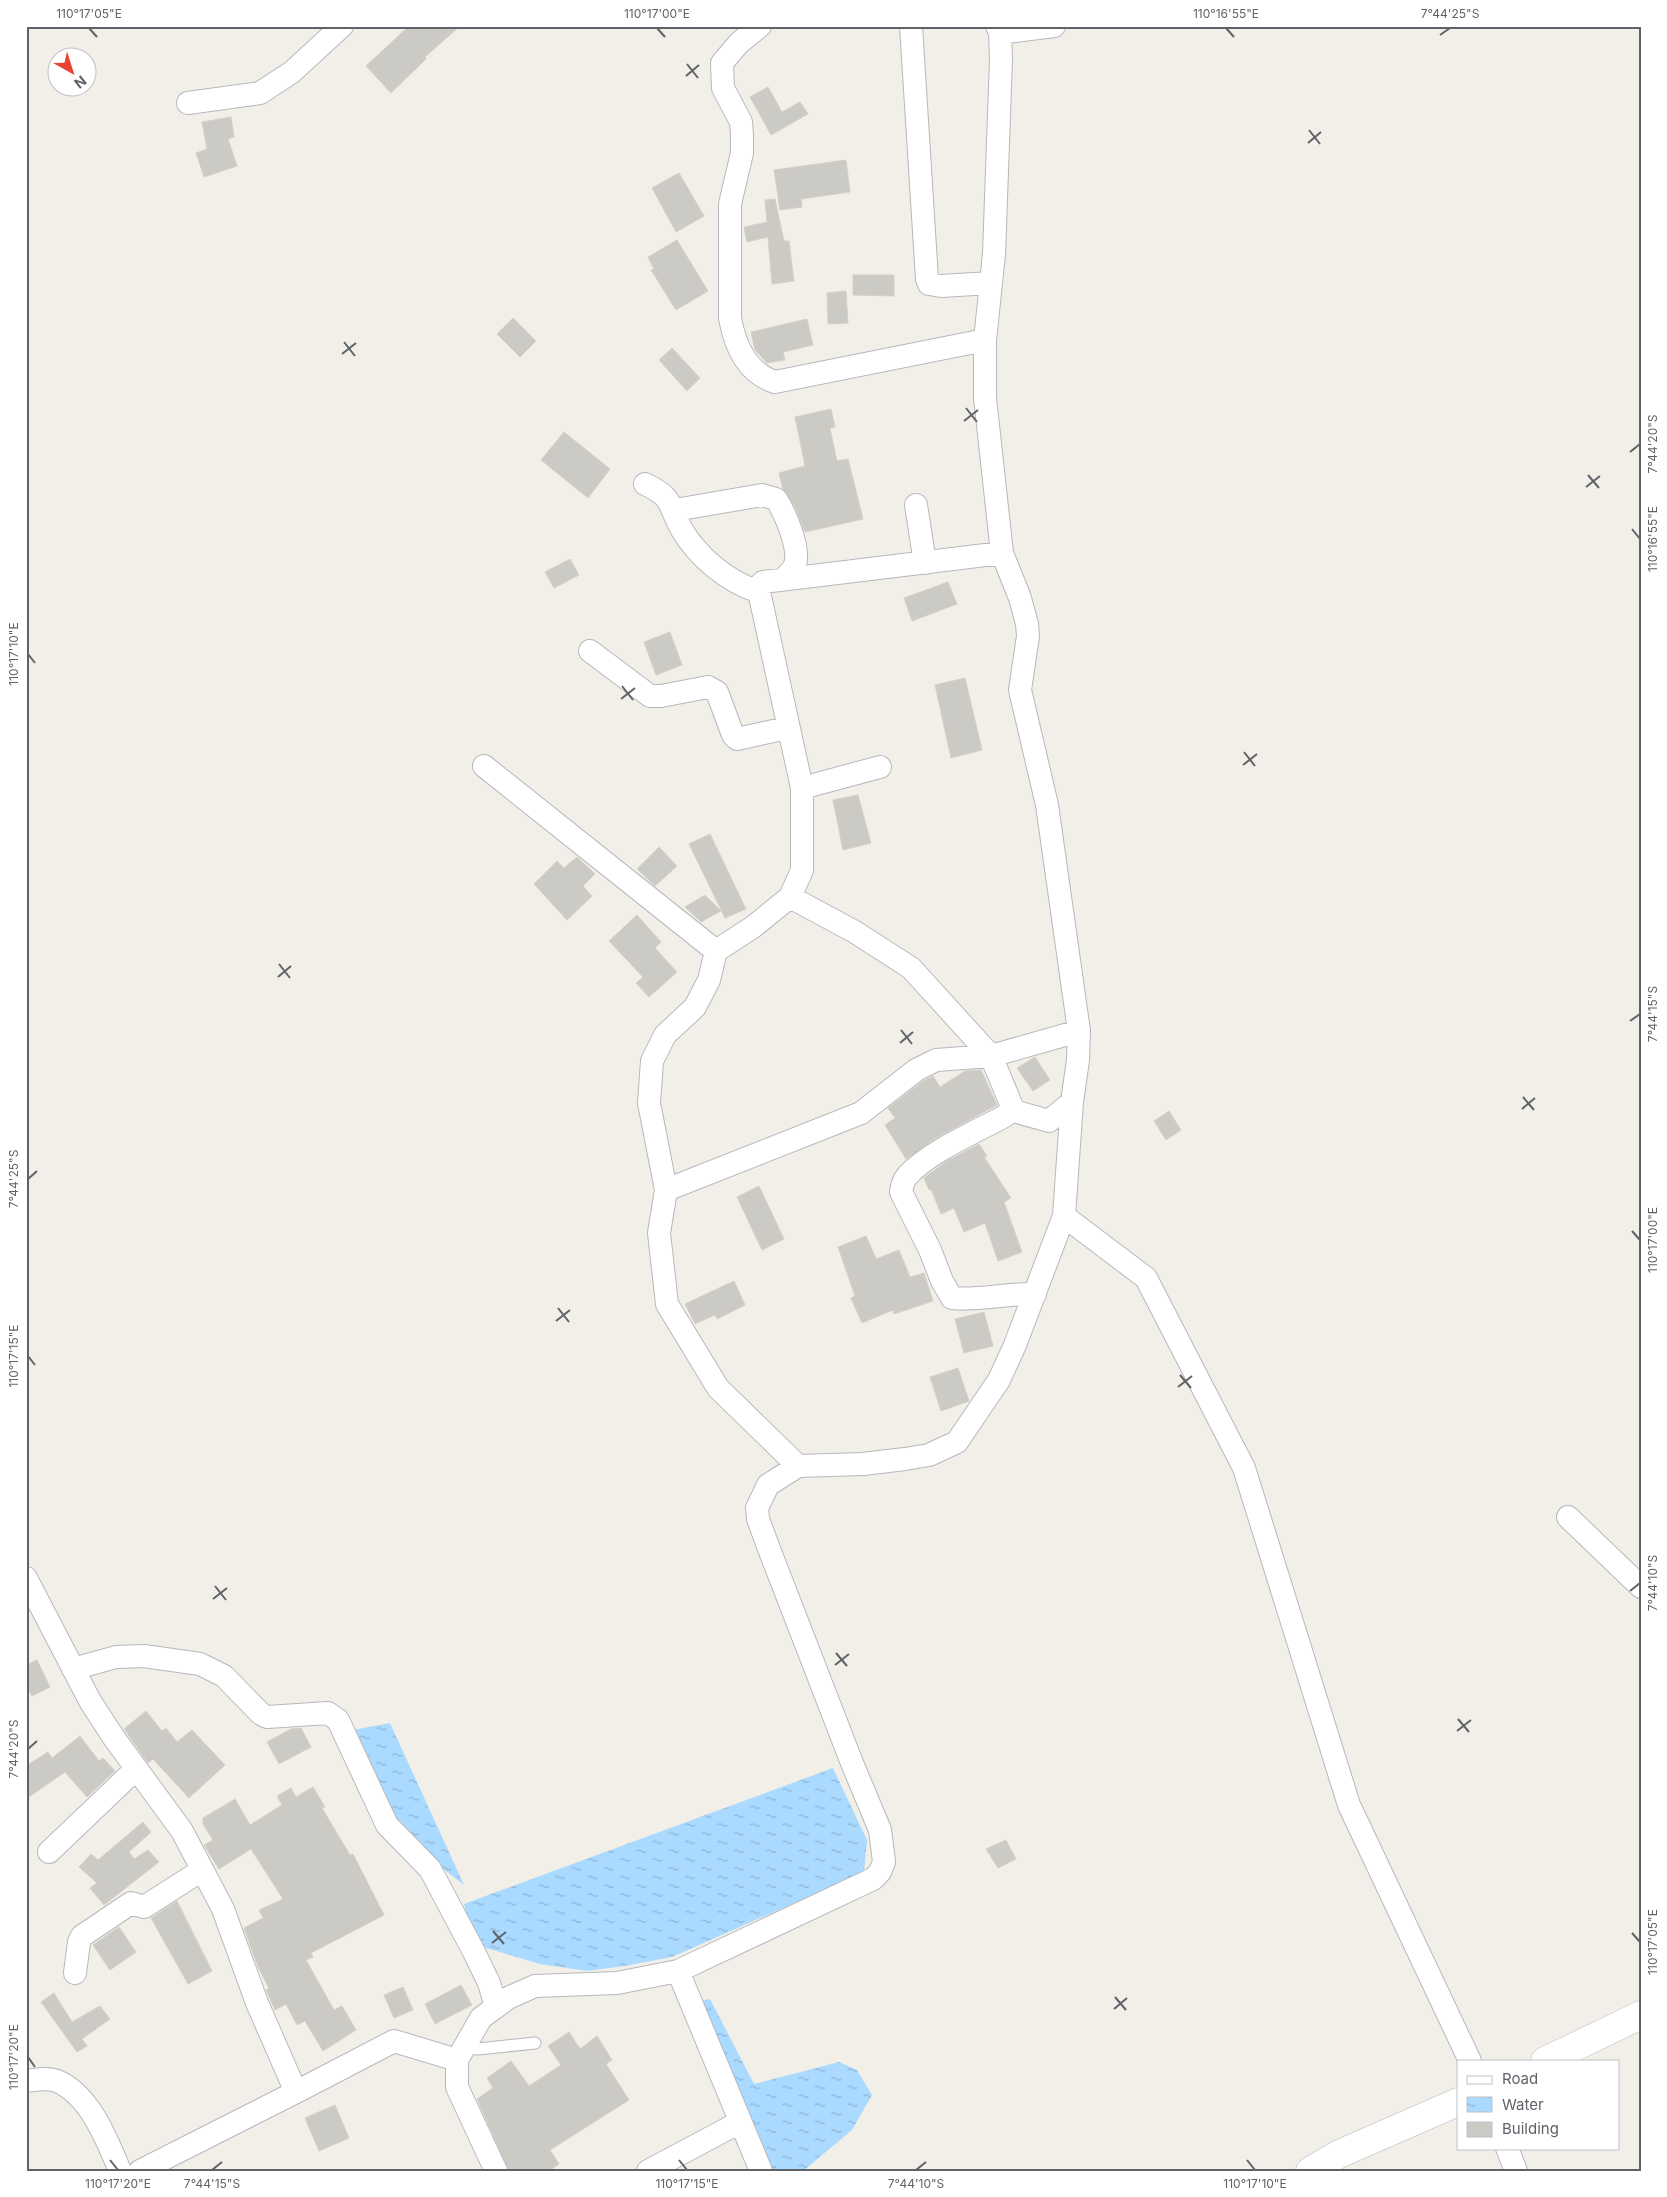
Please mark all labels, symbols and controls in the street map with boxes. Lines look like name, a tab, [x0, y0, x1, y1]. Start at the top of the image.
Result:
text: 110°17'05"E	[56, 6, 122, 21]
text: 110°17'00"E	[624, 6, 690, 21]
text: 110°16'55"E	[1193, 6, 1259, 21]
text: 7°44'25"S	[1421, 6, 1480, 21]
north arrow	[48, 48, 98, 98]
text: N	[71, 73, 90, 92]
text: 7°44'20"S	[1645, 414, 1660, 474]
text: 110°16'55"E	[1645, 506, 1660, 572]
text: 110°17'10"E	[6, 622, 21, 686]
text: 7°44'15"S	[1645, 986, 1660, 1042]
text: 7°44'25"S	[6, 1149, 21, 1208]
text: 110°17'00"E	[1645, 1207, 1660, 1273]
text: 110°17'15"E	[6, 1324, 21, 1388]
text: 7°44'10"S	[1645, 1554, 1660, 1611]
text: 7°44'20"S	[6, 1719, 21, 1779]
text: 110°17'05"E	[1645, 1909, 1660, 1975]
text: 110°17'20"E	[6, 2024, 21, 2090]
legend	[1457, 2060, 1620, 2150]
text: Road	[1502, 2069, 1538, 2088]
text: Water	[1502, 2095, 1544, 2114]
text: Building	[1502, 2119, 1559, 2138]
text: 110°17'20"E	[85, 2176, 151, 2191]
text: 7°44'15"S	[184, 2176, 240, 2191]
text: 110°17'15"E	[655, 2176, 719, 2191]
text: 7°44'10"S	[888, 2176, 945, 2191]
text: 110°17'10"E	[1223, 2176, 1287, 2191]

